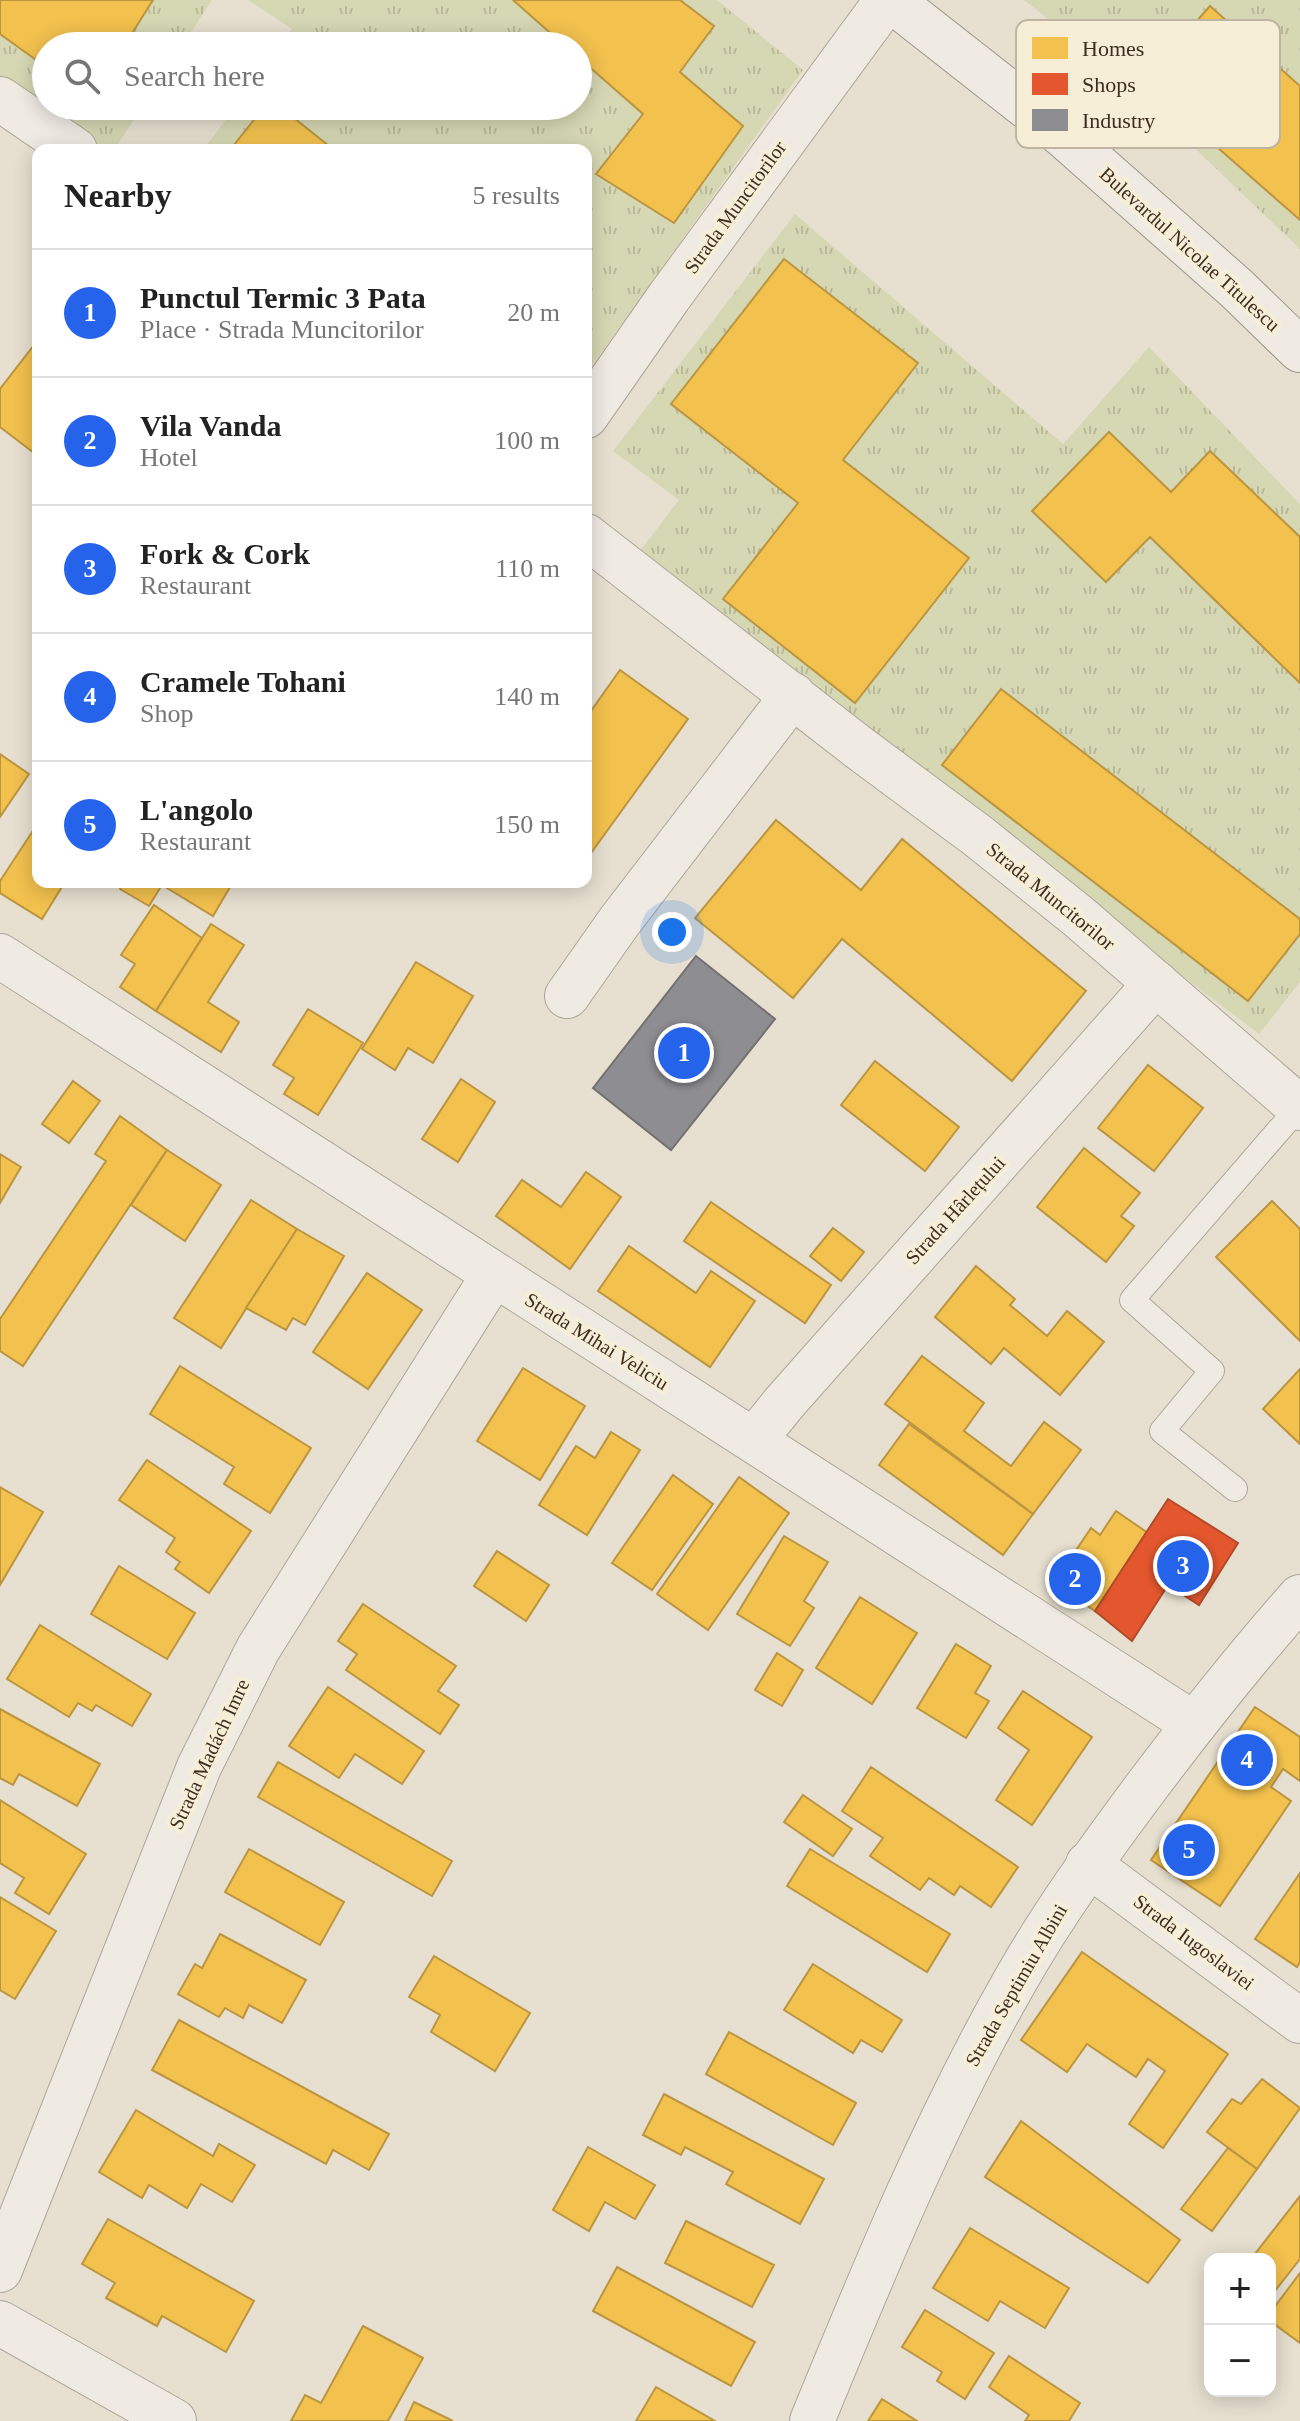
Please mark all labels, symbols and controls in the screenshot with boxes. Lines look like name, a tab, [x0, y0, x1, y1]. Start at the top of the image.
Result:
legend	[1016, 20, 1280, 148]
search box	[32, 32, 592, 120]
text: Homes	[1082, 36, 1144, 61]
icon: search	[60, 54, 104, 98]
text: Search here	[124, 59, 265, 92]
text: Shops	[1082, 72, 1136, 97]
text: Industry	[1082, 108, 1155, 133]
street label: Strada Muncitorilor	[680, 136, 791, 278]
street label: Bulevardul Nicolae Titulescu	[1096, 162, 1284, 336]
text: Nearby	[64, 177, 172, 214]
text: 5 results	[473, 181, 560, 210]
text: Punctul Termic 3 Pata	[140, 281, 426, 314]
text: 1	[84, 298, 97, 327]
text: 20 m	[507, 298, 560, 327]
text: Place · Strada Muncitorilor	[140, 315, 424, 344]
text: Vila Vanda	[140, 409, 281, 442]
text: 2	[84, 426, 97, 455]
text: 100 m	[494, 426, 560, 455]
text: Hotel	[140, 443, 198, 472]
text: Fork & Cork	[140, 537, 310, 570]
text: 3	[84, 554, 97, 583]
text: 110 m	[495, 554, 560, 583]
text: Restaurant	[140, 571, 251, 600]
text: Cramele Tohani	[140, 665, 346, 698]
text: 4	[84, 682, 97, 711]
text: 140 m	[494, 682, 560, 711]
text: Shop	[140, 699, 193, 728]
text: L'angolo	[140, 793, 253, 826]
text: 5	[84, 810, 97, 839]
text: 150 m	[494, 810, 560, 839]
text: Restaurant	[140, 827, 251, 856]
street label: Strada Muncitorilor	[983, 838, 1120, 955]
your location	[652, 912, 692, 952]
pin: 1	[658, 1023, 710, 1083]
street label: Strada Hârlețului	[901, 1151, 1010, 1269]
street label: Strada Mihai Veliciu	[521, 1288, 673, 1394]
pin: 3	[1157, 1536, 1209, 1596]
pin: 2	[1049, 1549, 1101, 1609]
street label: Strada Madách Imre	[165, 1675, 254, 1833]
pin: 4	[1221, 1730, 1273, 1790]
pin: 5	[1163, 1820, 1215, 1880]
street label: Strada Iugoslaviei	[1129, 1890, 1259, 1995]
street label: Strada Septimiu Albini	[961, 1900, 1072, 2070]
map controls	[1204, 2253, 1276, 2397]
button: +	[1204, 2253, 1276, 2325]
button: −	[1204, 2325, 1276, 2397]

